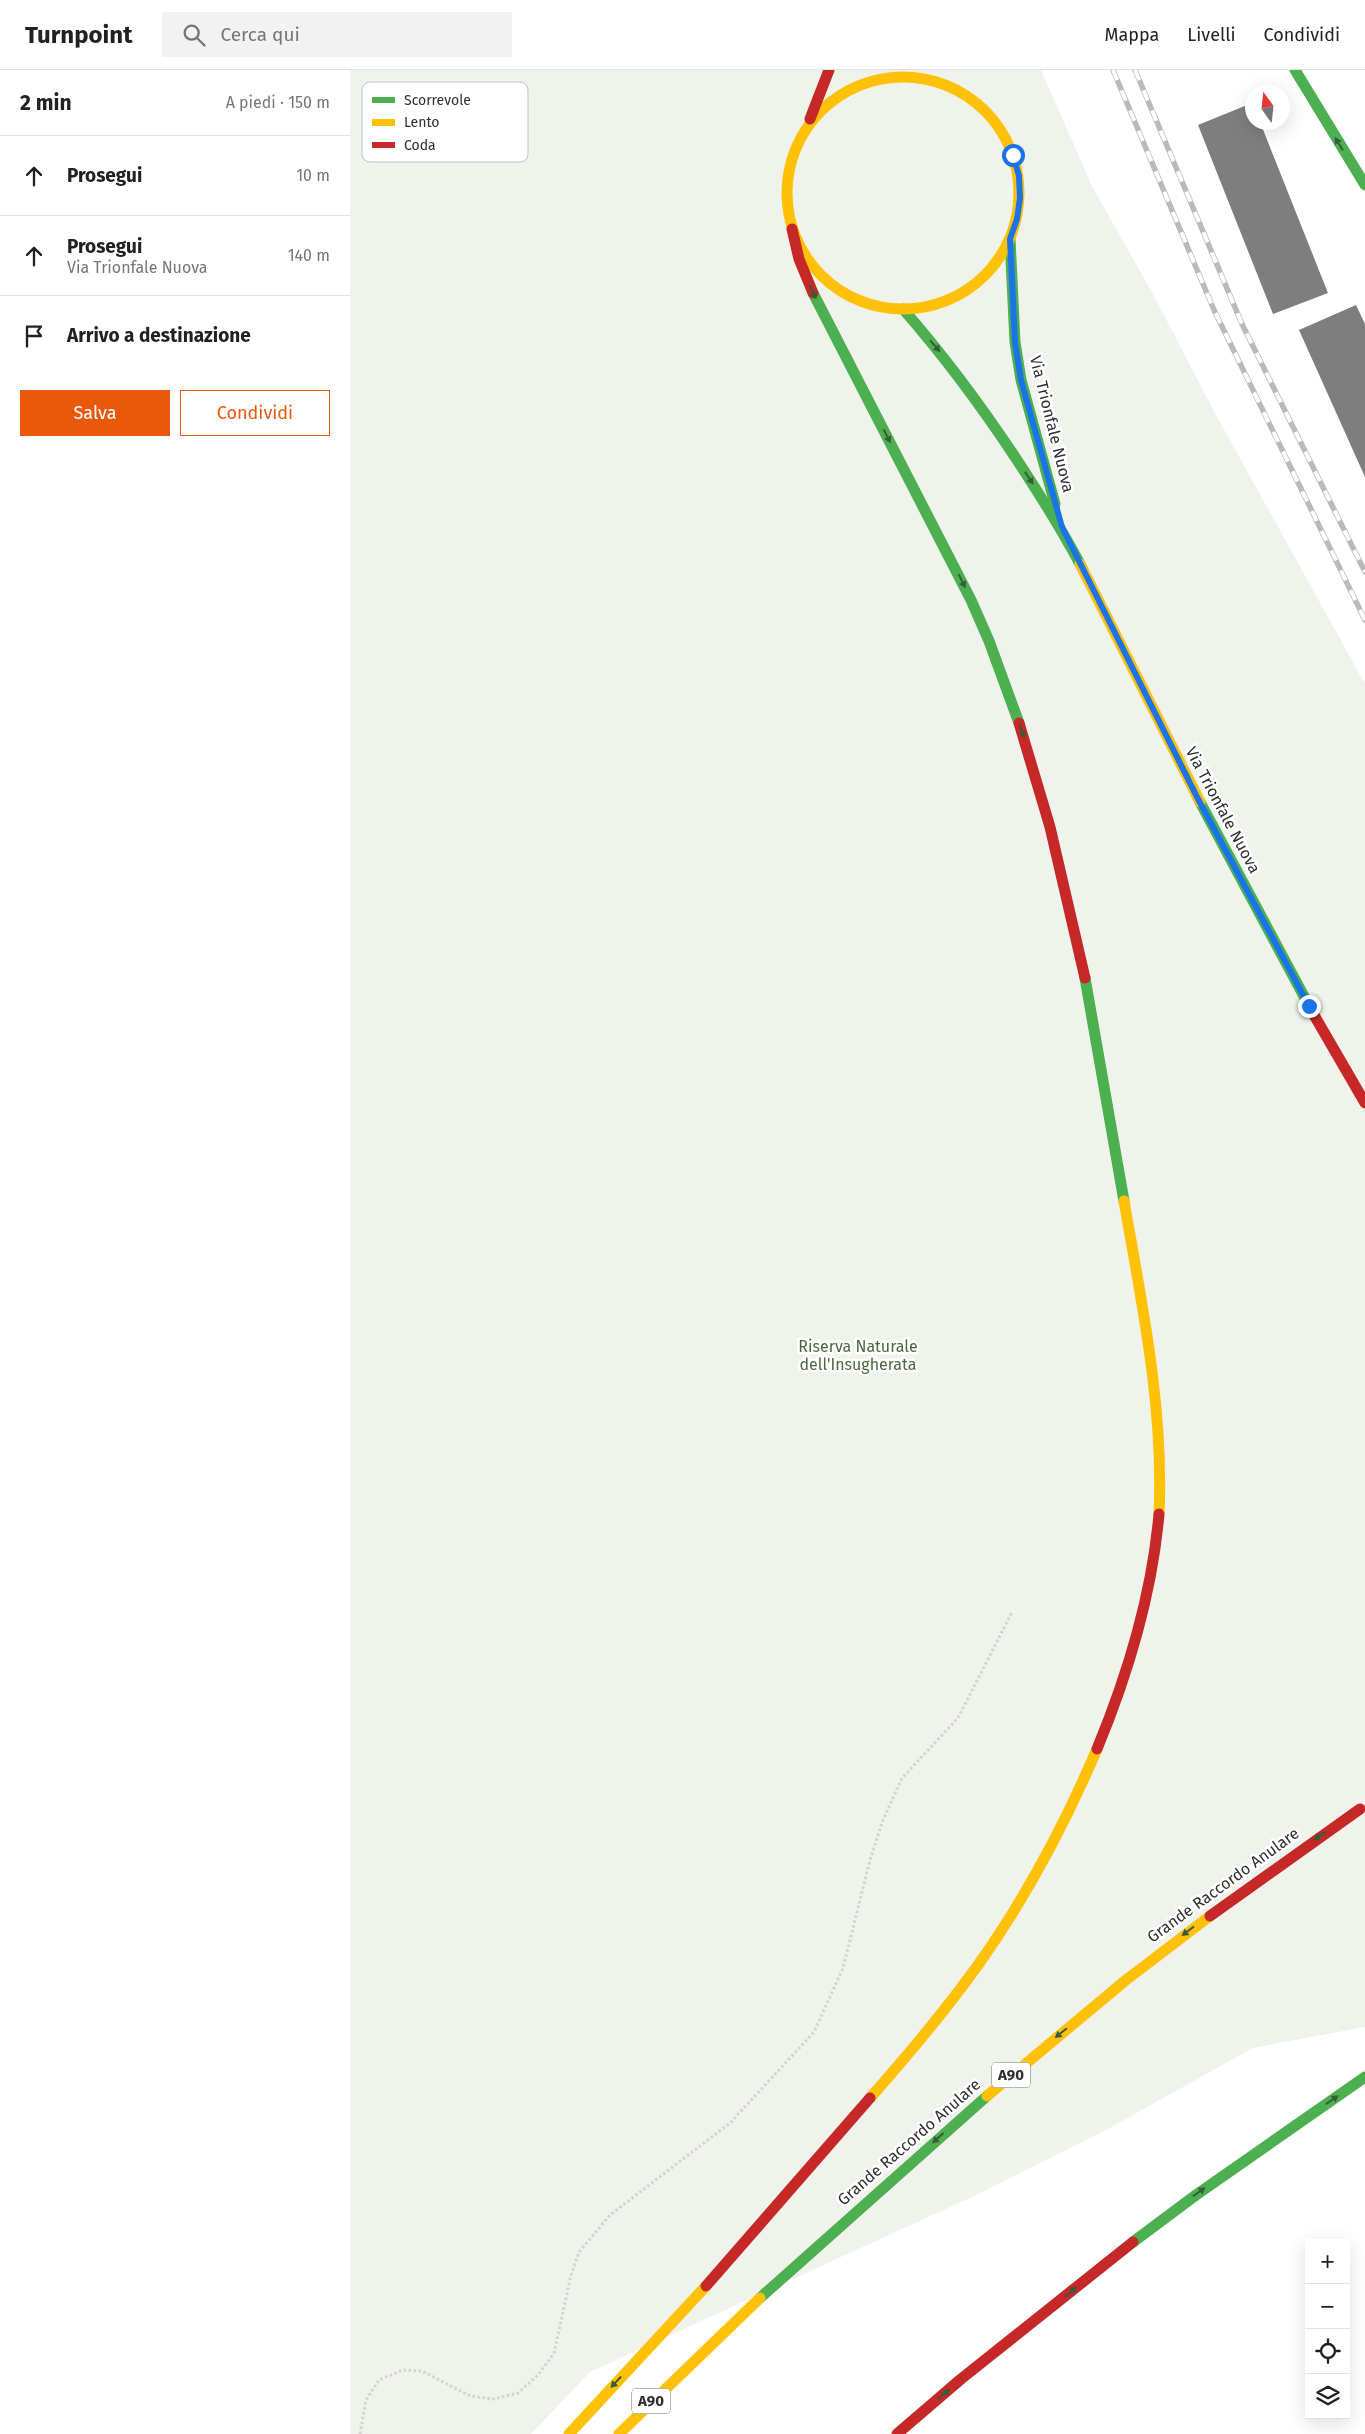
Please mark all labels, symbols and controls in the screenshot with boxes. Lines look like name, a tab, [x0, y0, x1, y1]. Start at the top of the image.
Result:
search box	[162, 12, 512, 57]
text: Turnpoint	[25, 21, 132, 49]
icon: search	[180, 21, 208, 49]
text: Cerca qui	[220, 23, 300, 46]
text: Mappa	[1105, 24, 1159, 46]
text: Livelli	[1187, 24, 1236, 46]
text: Condividi	[1264, 24, 1340, 46]
legend	[362, 82, 528, 162]
north arrow	[1245, 85, 1290, 130]
text: 2 min	[20, 90, 72, 116]
text: Scorrevole	[404, 92, 471, 109]
text: A piedi · 150 m	[226, 93, 330, 112]
text: Lento	[404, 114, 439, 131]
text: Coda	[404, 137, 436, 154]
one-way arrow	[1335, 137, 1344, 151]
route start	[1002, 144, 1025, 167]
icon: ahead	[20, 162, 48, 190]
text: Prosegui	[67, 164, 142, 187]
text: 10 m	[296, 166, 330, 185]
text: Prosegui	[67, 235, 142, 258]
icon: ahead	[20, 242, 48, 270]
text: 140 m	[288, 246, 330, 265]
text: Via Trionfale Nuova	[67, 258, 208, 277]
one-way arrow	[809, 285, 817, 299]
icon: arrive	[20, 322, 48, 350]
text: Arrivo a destinazione	[67, 324, 251, 347]
one-way arrow	[930, 339, 941, 352]
street label: Via Trionfale Nuova	[1026, 354, 1078, 494]
button: Salva	[20, 390, 170, 436]
button: Condividi	[180, 390, 330, 436]
one-way arrow	[883, 429, 891, 443]
one-way arrow	[1024, 472, 1034, 485]
one-way arrow	[958, 573, 966, 588]
one-way arrow	[1019, 724, 1026, 739]
street label: Via Trionfale Nuova	[1182, 744, 1264, 876]
route end	[1298, 995, 1321, 1018]
park label: Riserva Naturale dell'Insugherata	[798, 1337, 918, 1374]
street label: Grande Raccordo Anulare	[1143, 1824, 1303, 1946]
one-way arrow	[1313, 1831, 1326, 1841]
one-way arrow	[1182, 1925, 1195, 1936]
one-way arrow	[1055, 2027, 1068, 2038]
road number: A90	[992, 2062, 1030, 2088]
street label: Grande Raccordo Anulare	[834, 2075, 984, 2209]
one-way arrow	[1325, 2095, 1339, 2105]
one-way arrow	[932, 2132, 944, 2144]
one-way arrow	[1192, 2187, 1205, 2198]
map controls	[1305, 2239, 1350, 2419]
button: +	[1305, 2239, 1350, 2284]
button: −	[1305, 2284, 1350, 2329]
one-way arrow	[1064, 2287, 1077, 2298]
button: locate	[1305, 2329, 1350, 2374]
button: layers	[1305, 2374, 1350, 2419]
one-way arrow	[611, 2376, 622, 2389]
road number: A90	[632, 2388, 670, 2414]
one-way arrow	[937, 2388, 950, 2399]

